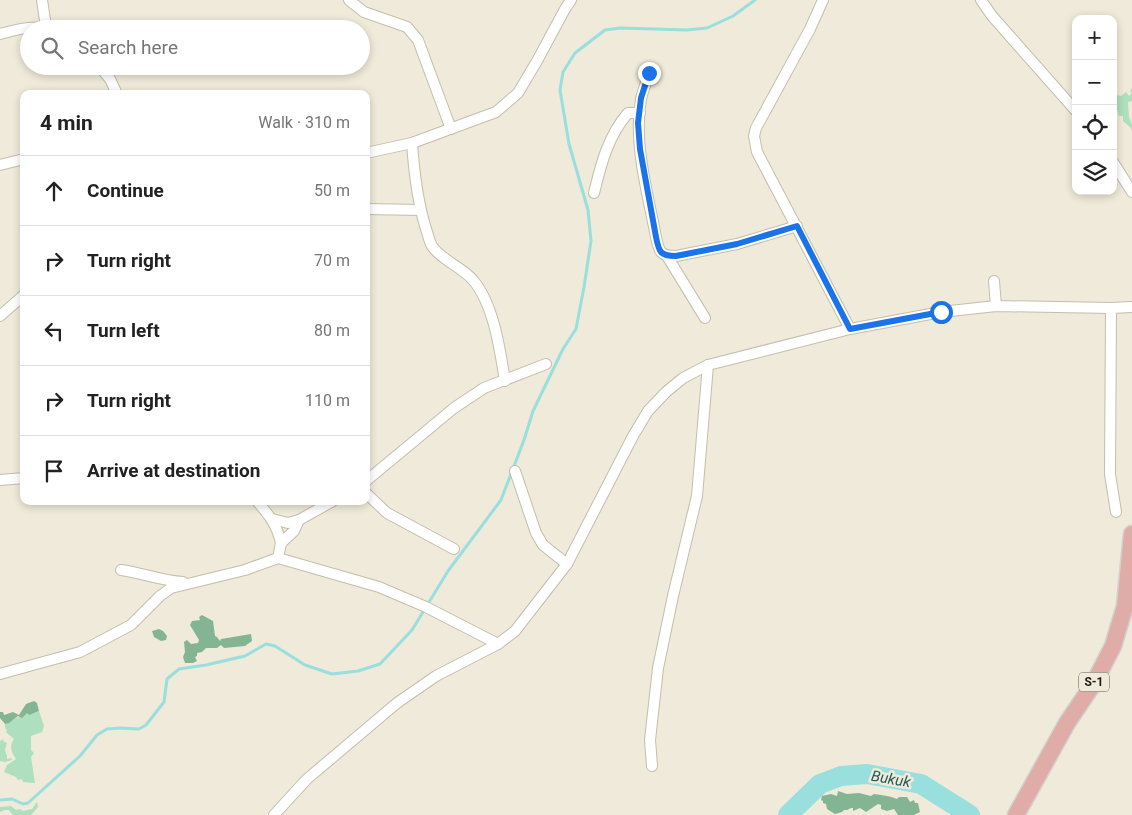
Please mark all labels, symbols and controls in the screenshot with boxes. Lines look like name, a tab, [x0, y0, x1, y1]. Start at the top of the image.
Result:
map controls	[1072, 15, 1117, 195]
button: +	[1072, 15, 1117, 60]
search box	[20, 20, 370, 75]
icon: search	[38, 34, 66, 62]
text: Search here	[78, 36, 178, 59]
button: −	[1072, 60, 1117, 105]
route end	[638, 62, 661, 85]
button: locate	[1072, 105, 1117, 150]
text: 4 min	[40, 111, 93, 135]
text: Walk · 310 m	[258, 113, 350, 132]
button: layers	[1072, 150, 1117, 195]
icon: ahead	[40, 177, 68, 205]
text: Continue	[87, 179, 164, 202]
text: 50 m	[314, 181, 350, 200]
icon: right	[40, 247, 68, 275]
text: Turn right	[87, 249, 171, 272]
text: 70 m	[314, 251, 350, 270]
route start	[930, 301, 953, 324]
icon: left	[40, 317, 68, 345]
text: Turn left	[87, 319, 160, 342]
text: 80 m	[314, 321, 350, 340]
icon: right	[40, 387, 68, 415]
text: Turn right	[87, 389, 171, 412]
text: 110 m	[305, 391, 350, 410]
icon: arrive	[40, 457, 68, 485]
text: Arrive at destination	[87, 459, 260, 482]
road number: S-1	[1079, 672, 1109, 692]
water label: Bukuk	[870, 767, 913, 791]

